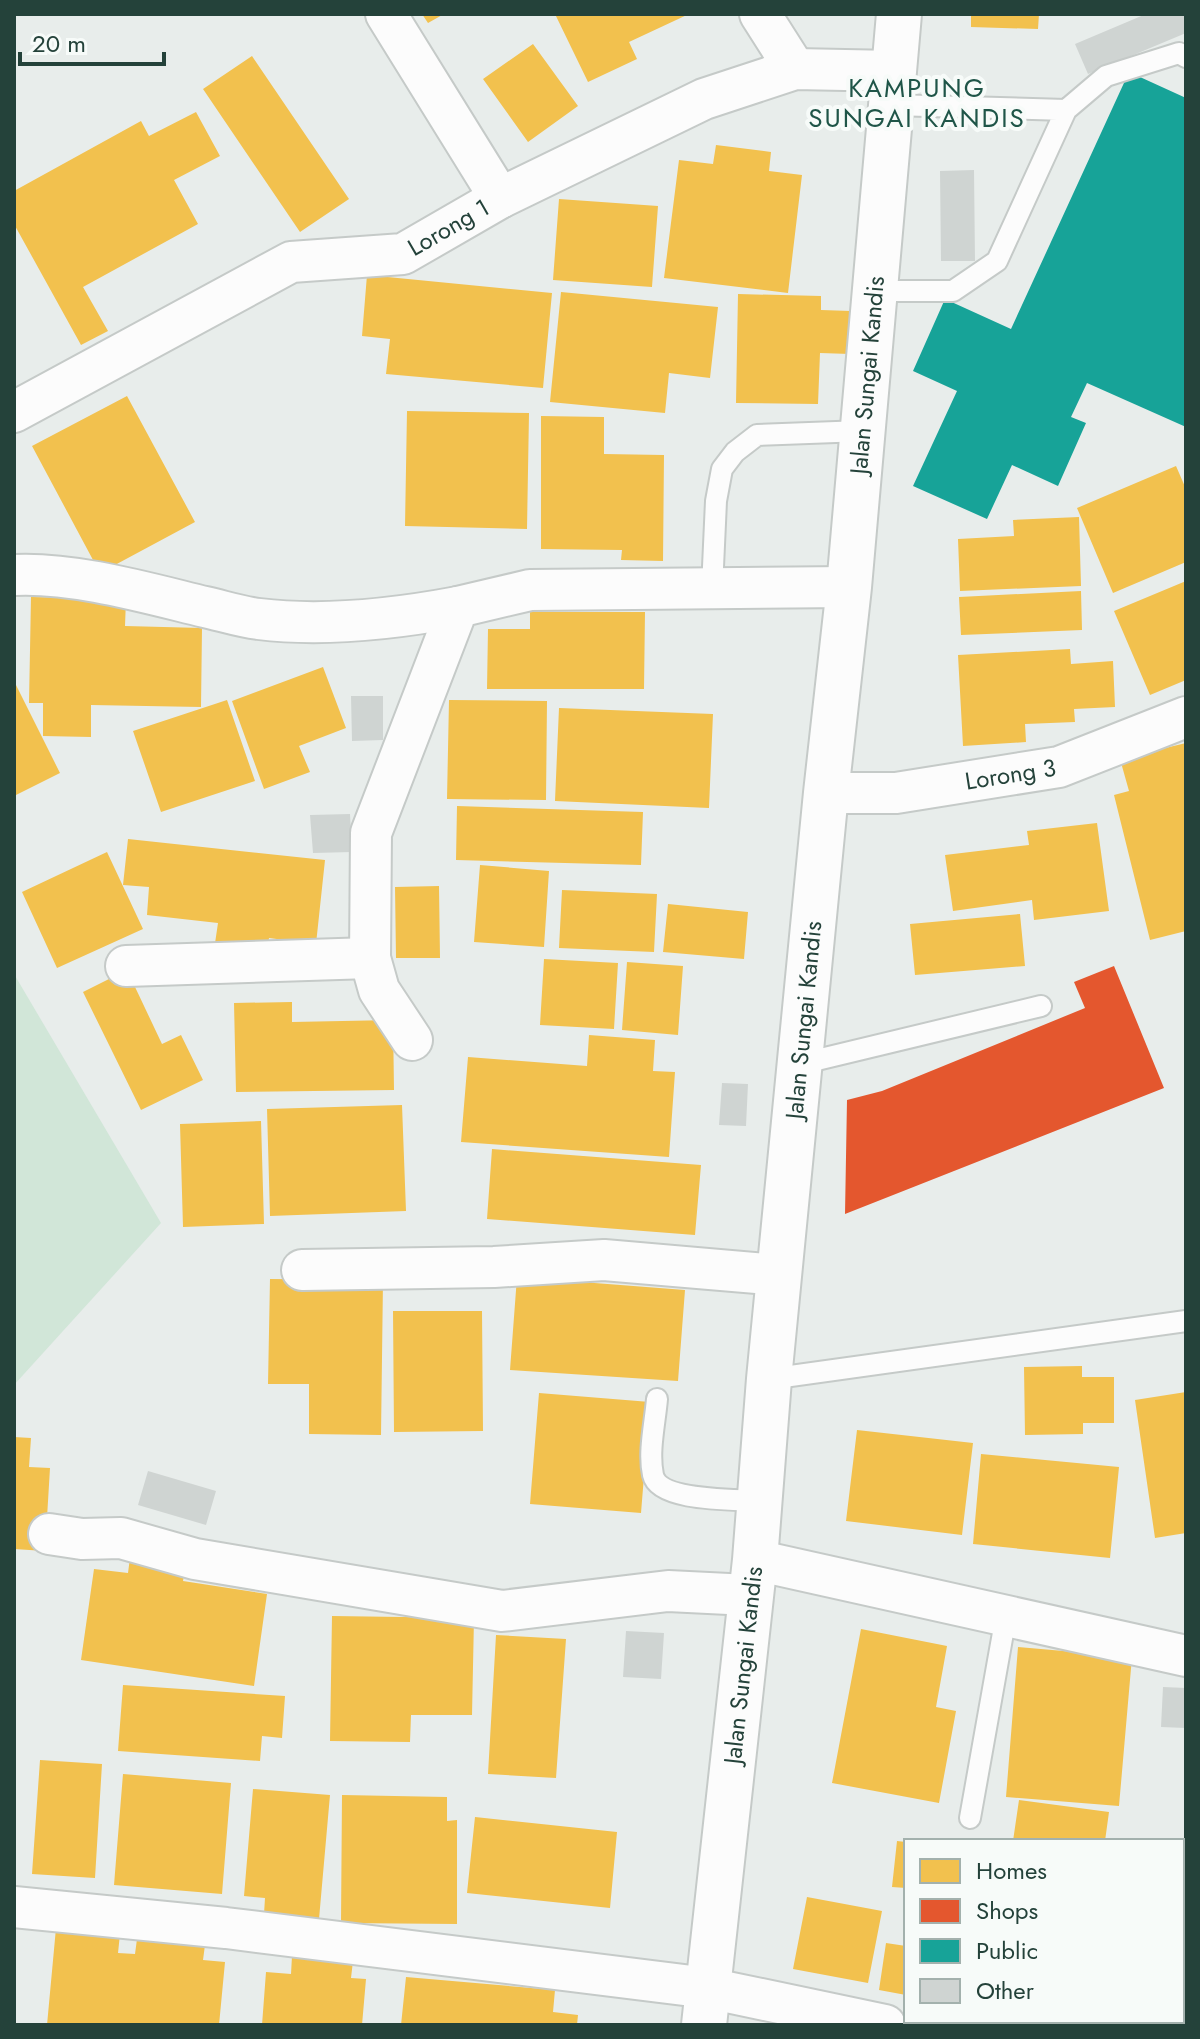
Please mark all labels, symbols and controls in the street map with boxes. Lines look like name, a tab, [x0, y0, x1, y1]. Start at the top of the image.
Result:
scale bar	[20, 16, 164, 66]
text: 20 m	[32, 26, 86, 61]
district label: KAMPUNG SUNGAI KANDIS	[808, 69, 1026, 137]
street label: Lorong 1	[401, 190, 496, 265]
street label: Jalan Sungai Kandis	[841, 275, 893, 479]
street label: Lorong 3	[963, 750, 1058, 799]
street label: Jalan Sungai Kandis	[776, 919, 830, 1123]
street label: Jalan Sungai Kandis	[714, 1564, 771, 1769]
legend	[904, 1839, 1184, 2023]
text: Homes	[976, 1853, 1047, 1888]
text: Shops	[976, 1893, 1038, 1928]
text: Public	[976, 1933, 1038, 1968]
text: Other	[976, 1973, 1035, 2008]

